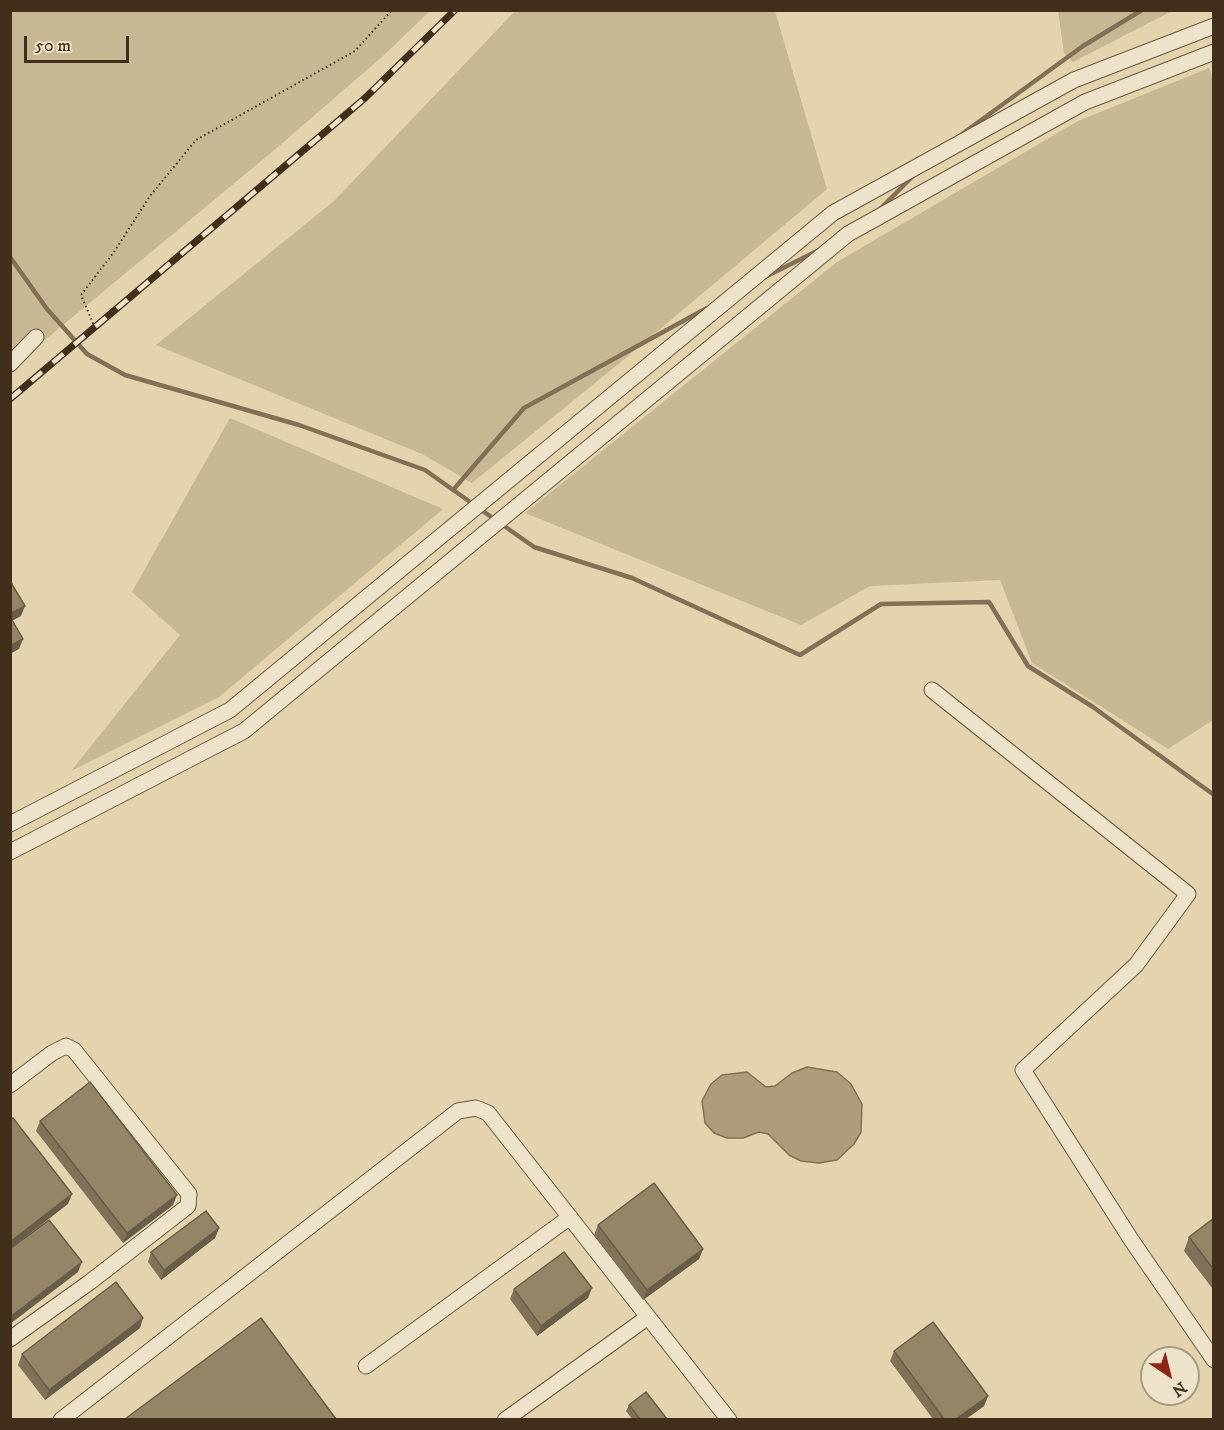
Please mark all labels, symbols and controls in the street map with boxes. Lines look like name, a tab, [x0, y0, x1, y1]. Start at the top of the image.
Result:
scale bar	[27, 24, 132, 62]
text: 50 m	[35, 35, 71, 57]
north arrow	[1140, 1346, 1200, 1406]
text: N	[1168, 1377, 1190, 1401]

